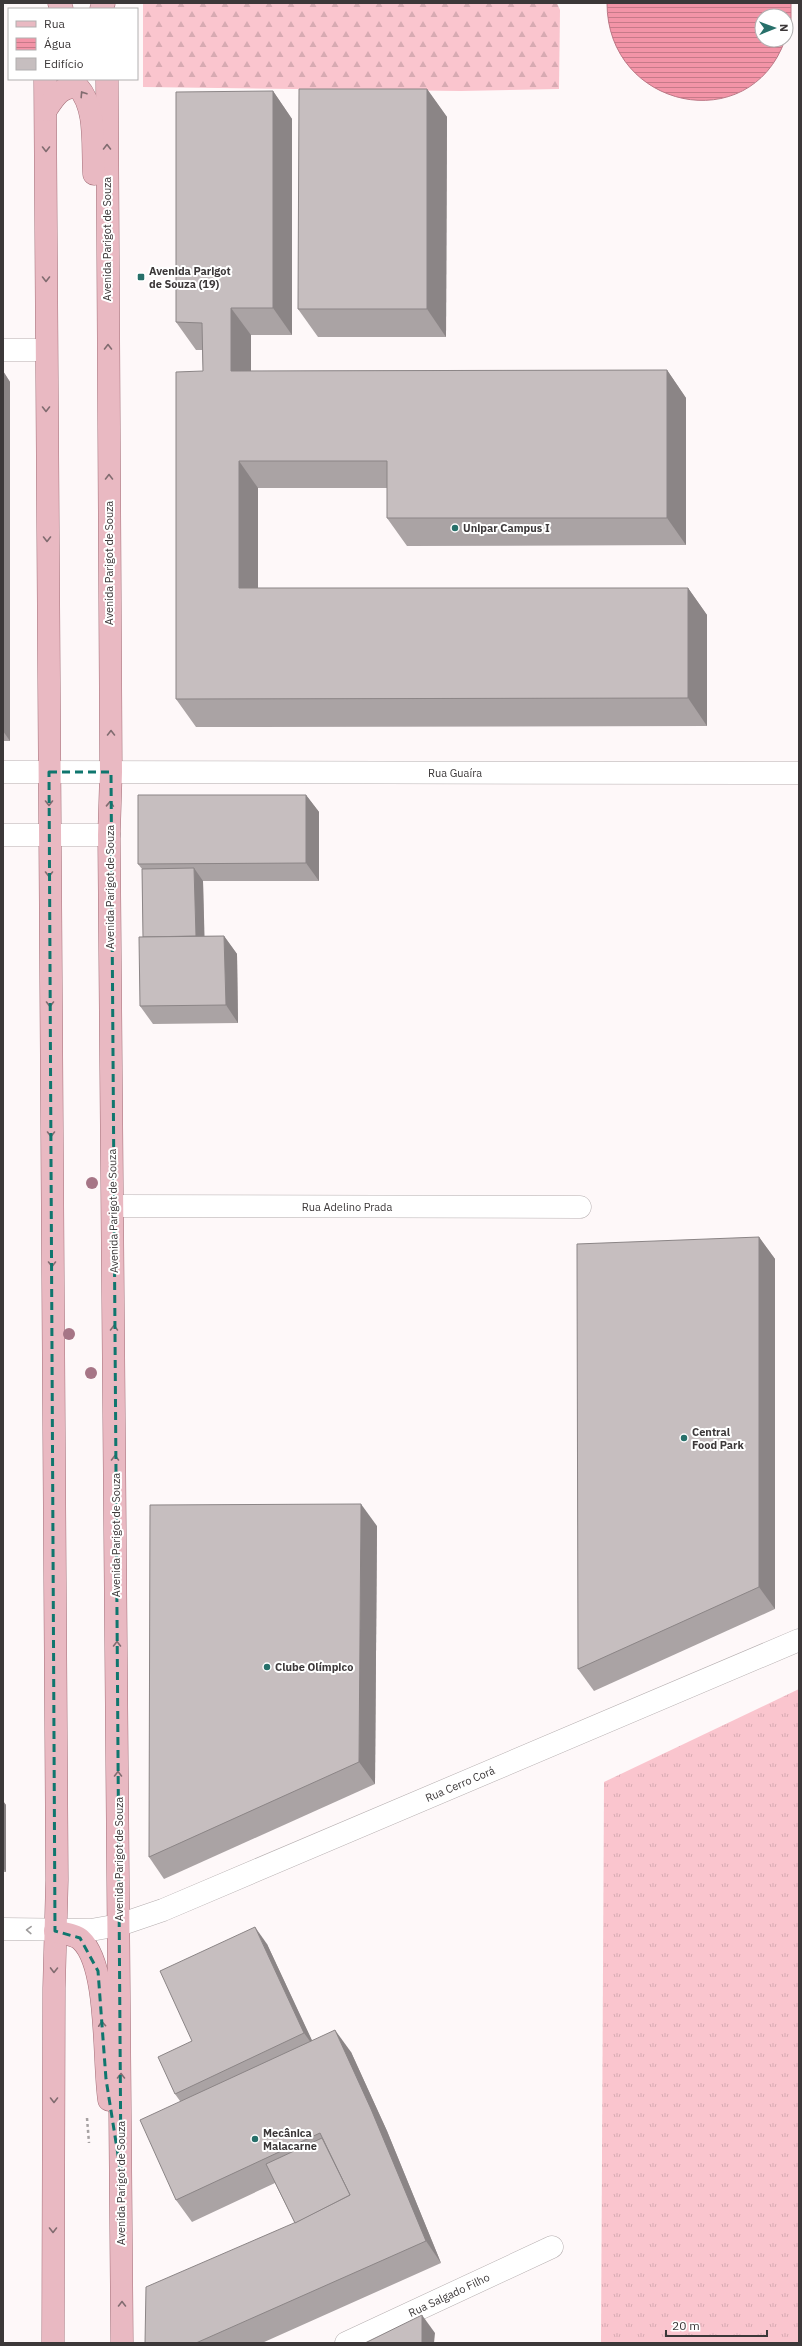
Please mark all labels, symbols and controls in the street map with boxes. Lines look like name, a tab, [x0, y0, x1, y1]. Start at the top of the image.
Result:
legend	[8, 8, 138, 80]
north arrow	[754, 8, 794, 48]
text: Rua	[44, 16, 65, 31]
text: N	[777, 24, 791, 32]
text: Água	[44, 36, 72, 51]
text: Edifício	[44, 56, 84, 71]
one-way arrow	[80, 91, 88, 98]
one-way arrow	[103, 144, 111, 150]
one-way arrow	[42, 146, 50, 152]
street label: Avenida Parigot de Souza	[100, 177, 114, 301]
place label: Avenida Parigot de Souza (19)	[149, 264, 231, 291]
marker: Avenida Parigot de Souza (19)	[136, 272, 146, 282]
one-way arrow	[42, 276, 50, 282]
one-way arrow	[104, 344, 112, 350]
one-way arrow	[42, 406, 50, 412]
one-way arrow	[105, 474, 113, 480]
street label: Avenida Parigot de Souza	[102, 501, 116, 625]
place label: Unipar Campus I	[463, 521, 550, 535]
marker: Unipar Campus I	[450, 523, 460, 533]
one-way arrow	[43, 536, 51, 542]
one-way arrow	[106, 730, 115, 736]
street label: Rua Guaíra	[428, 766, 482, 780]
one-way arrow	[45, 800, 53, 806]
one-way arrow	[106, 801, 114, 807]
street label: Avenida Parigot de Souza	[103, 825, 117, 949]
one-way arrow	[45, 871, 53, 877]
one-way arrow	[46, 1001, 54, 1007]
one-way arrow	[47, 1131, 55, 1137]
street label: Avenida Parigot de Souza	[105, 1149, 121, 1273]
street label: Rua Adelino Prada	[302, 1200, 392, 1214]
one-way arrow	[48, 1261, 56, 1267]
one-way arrow	[110, 1325, 118, 1331]
place label: Central Food Park	[692, 1425, 745, 1452]
marker: Central Food Park	[679, 1433, 689, 1443]
one-way arrow	[111, 1455, 119, 1461]
street label: Avenida Parigot de Souza	[109, 1473, 123, 1597]
one-way arrow	[113, 1641, 121, 1647]
place label: Clube Olímpico	[275, 1660, 353, 1674]
marker: Clube Olímpico	[262, 1662, 272, 1672]
street label: Rua Cerro Corá	[423, 1763, 497, 1805]
one-way arrow	[114, 1771, 122, 1777]
street label: Avenida Parigot de Souza	[112, 1797, 126, 1921]
one-way arrow	[26, 1926, 32, 1934]
one-way arrow	[50, 1967, 59, 1973]
one-way arrow	[98, 2021, 107, 2027]
one-way arrow	[117, 2073, 125, 2079]
one-way arrow	[50, 2097, 58, 2103]
street label: Avenida Parigot de Souza	[114, 2121, 128, 2245]
place label: Mecânica Malacarne	[263, 2126, 317, 2153]
marker: Mecânica Malacarne	[250, 2134, 260, 2144]
one-way arrow	[49, 2227, 58, 2233]
street label: Rua Salgado Filho	[406, 2270, 492, 2320]
one-way arrow	[118, 2301, 126, 2307]
scale bar	[666, 2312, 767, 2338]
text: 20 m	[672, 2318, 700, 2333]

